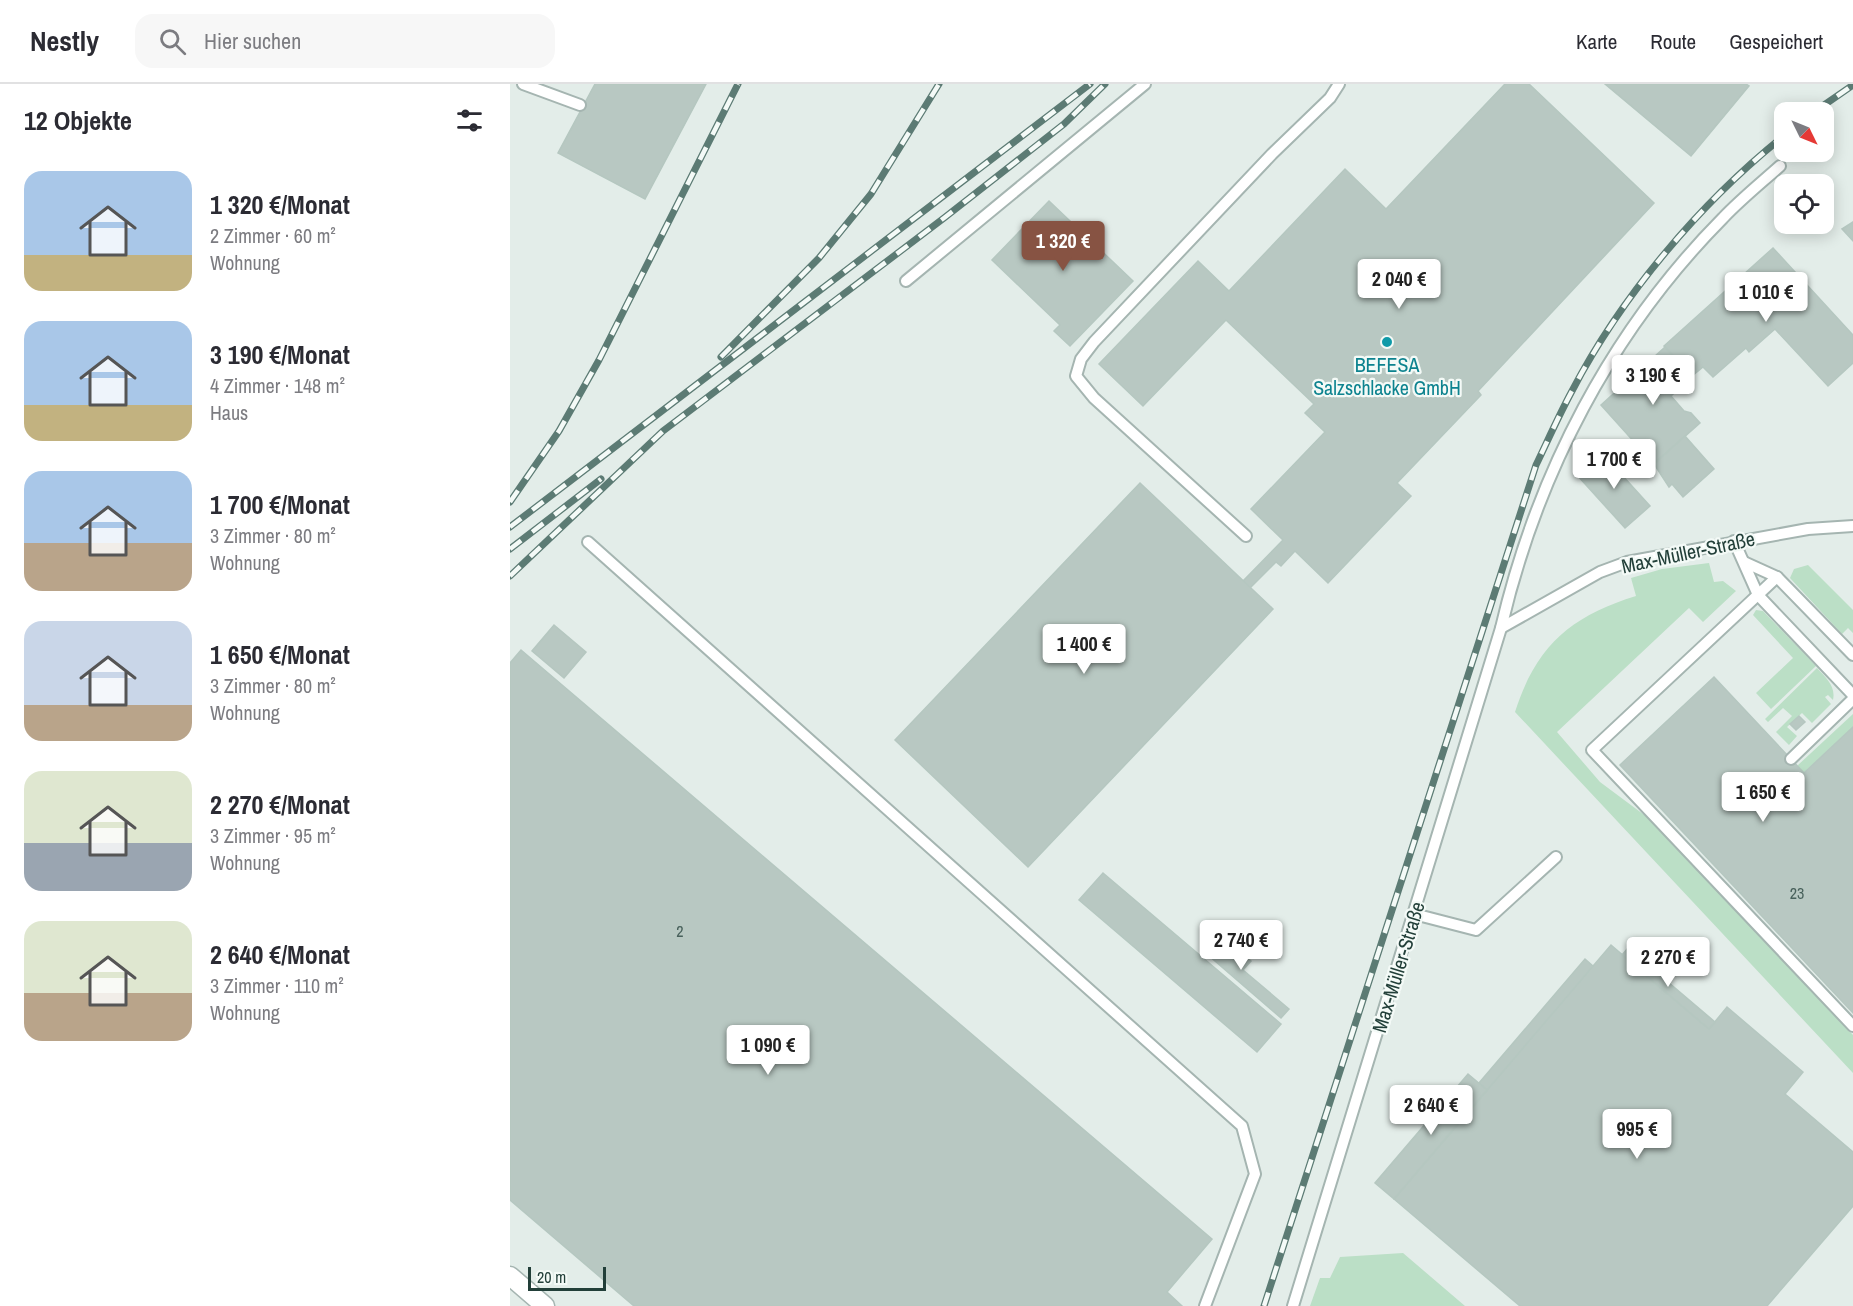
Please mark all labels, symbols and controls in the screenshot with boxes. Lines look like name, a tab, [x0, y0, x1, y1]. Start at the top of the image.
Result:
search box	[135, 14, 555, 68]
text: Nestly	[30, 22, 99, 60]
icon: search	[156, 25, 189, 58]
text: Hier suchen	[204, 26, 301, 56]
text: Karte	[1576, 27, 1617, 56]
text: Route	[1650, 27, 1696, 56]
text: Gespeichert	[1729, 27, 1823, 56]
north arrow	[1774, 102, 1834, 162]
map controls	[1774, 102, 1834, 234]
text: 12 Objekte	[24, 103, 132, 138]
icon: filters	[453, 104, 486, 137]
button: locate	[1774, 174, 1834, 234]
text: 1 320 €/Monat	[210, 187, 350, 222]
icon: home	[72, 195, 144, 267]
pin: 1 320 €	[1008, 221, 1118, 272]
text: 2 Zimmer · 60 m²	[210, 222, 336, 249]
text: 1 320 €	[1036, 227, 1090, 254]
text: Wohnung	[210, 249, 280, 276]
pin: 2 040 €	[1344, 259, 1454, 310]
text: 2 040 €	[1372, 265, 1426, 292]
pin: 1 010 €	[1711, 272, 1821, 323]
text: 1 010 €	[1739, 278, 1793, 305]
marker: BEFESA Salzschlacke GmbH	[1380, 335, 1394, 349]
text: 3 190 €/Monat	[210, 337, 350, 372]
icon: home	[72, 345, 144, 417]
place label: BEFESA Salzschlacke GmbH	[1313, 351, 1461, 401]
pin: 3 190 €	[1598, 355, 1708, 406]
text: 3 190 €	[1626, 361, 1680, 388]
text: 4 Zimmer · 148 m²	[210, 372, 345, 399]
text: Haus	[210, 399, 248, 426]
pin: 1 700 €	[1559, 439, 1669, 490]
text: 1 700 €	[1587, 445, 1641, 472]
text: 1 700 €/Monat	[210, 487, 350, 522]
icon: home	[72, 495, 144, 567]
text: 3 Zimmer · 80 m²	[210, 522, 336, 549]
street label: Max-Müller-Straße	[1619, 525, 1757, 579]
text: Wohnung	[210, 549, 280, 576]
pin: 1 400 €	[1029, 624, 1139, 675]
text: 1 400 €	[1057, 630, 1111, 657]
text: 1 650 €/Monat	[210, 637, 350, 672]
icon: home	[72, 645, 144, 717]
text: 3 Zimmer · 80 m²	[210, 672, 336, 699]
text: Wohnung	[210, 699, 280, 726]
pin: 1 650 €	[1708, 772, 1818, 823]
text: 1 650 €	[1736, 778, 1790, 805]
text: 2 270 €/Monat	[210, 787, 350, 822]
icon: home	[72, 795, 144, 867]
text: 3 Zimmer · 95 m²	[210, 822, 336, 849]
text: Wohnung	[210, 849, 280, 876]
house number: 23	[1790, 882, 1804, 904]
street label: Max-Müller-Straße	[1365, 898, 1431, 1036]
house number: 2	[676, 920, 684, 942]
pin: 2 740 €	[1186, 920, 1296, 971]
text: 2 740 €	[1214, 926, 1268, 953]
text: 2 640 €/Monat	[210, 937, 350, 972]
pin: 2 270 €	[1613, 937, 1723, 988]
text: 2 270 €	[1641, 943, 1695, 970]
icon: home	[72, 945, 144, 1017]
text: 3 Zimmer · 110 m²	[210, 972, 344, 999]
text: Wohnung	[210, 999, 280, 1026]
pin: 1 090 €	[713, 1025, 823, 1076]
text: 1 090 €	[741, 1031, 795, 1058]
pin: 2 640 €	[1376, 1085, 1486, 1136]
text: 2 640 €	[1404, 1091, 1458, 1118]
pin: 995 €	[1595, 1109, 1679, 1160]
text: 995 €	[1616, 1115, 1658, 1142]
scale bar	[528, 1264, 606, 1292]
text: 20 m	[537, 1266, 566, 1288]

